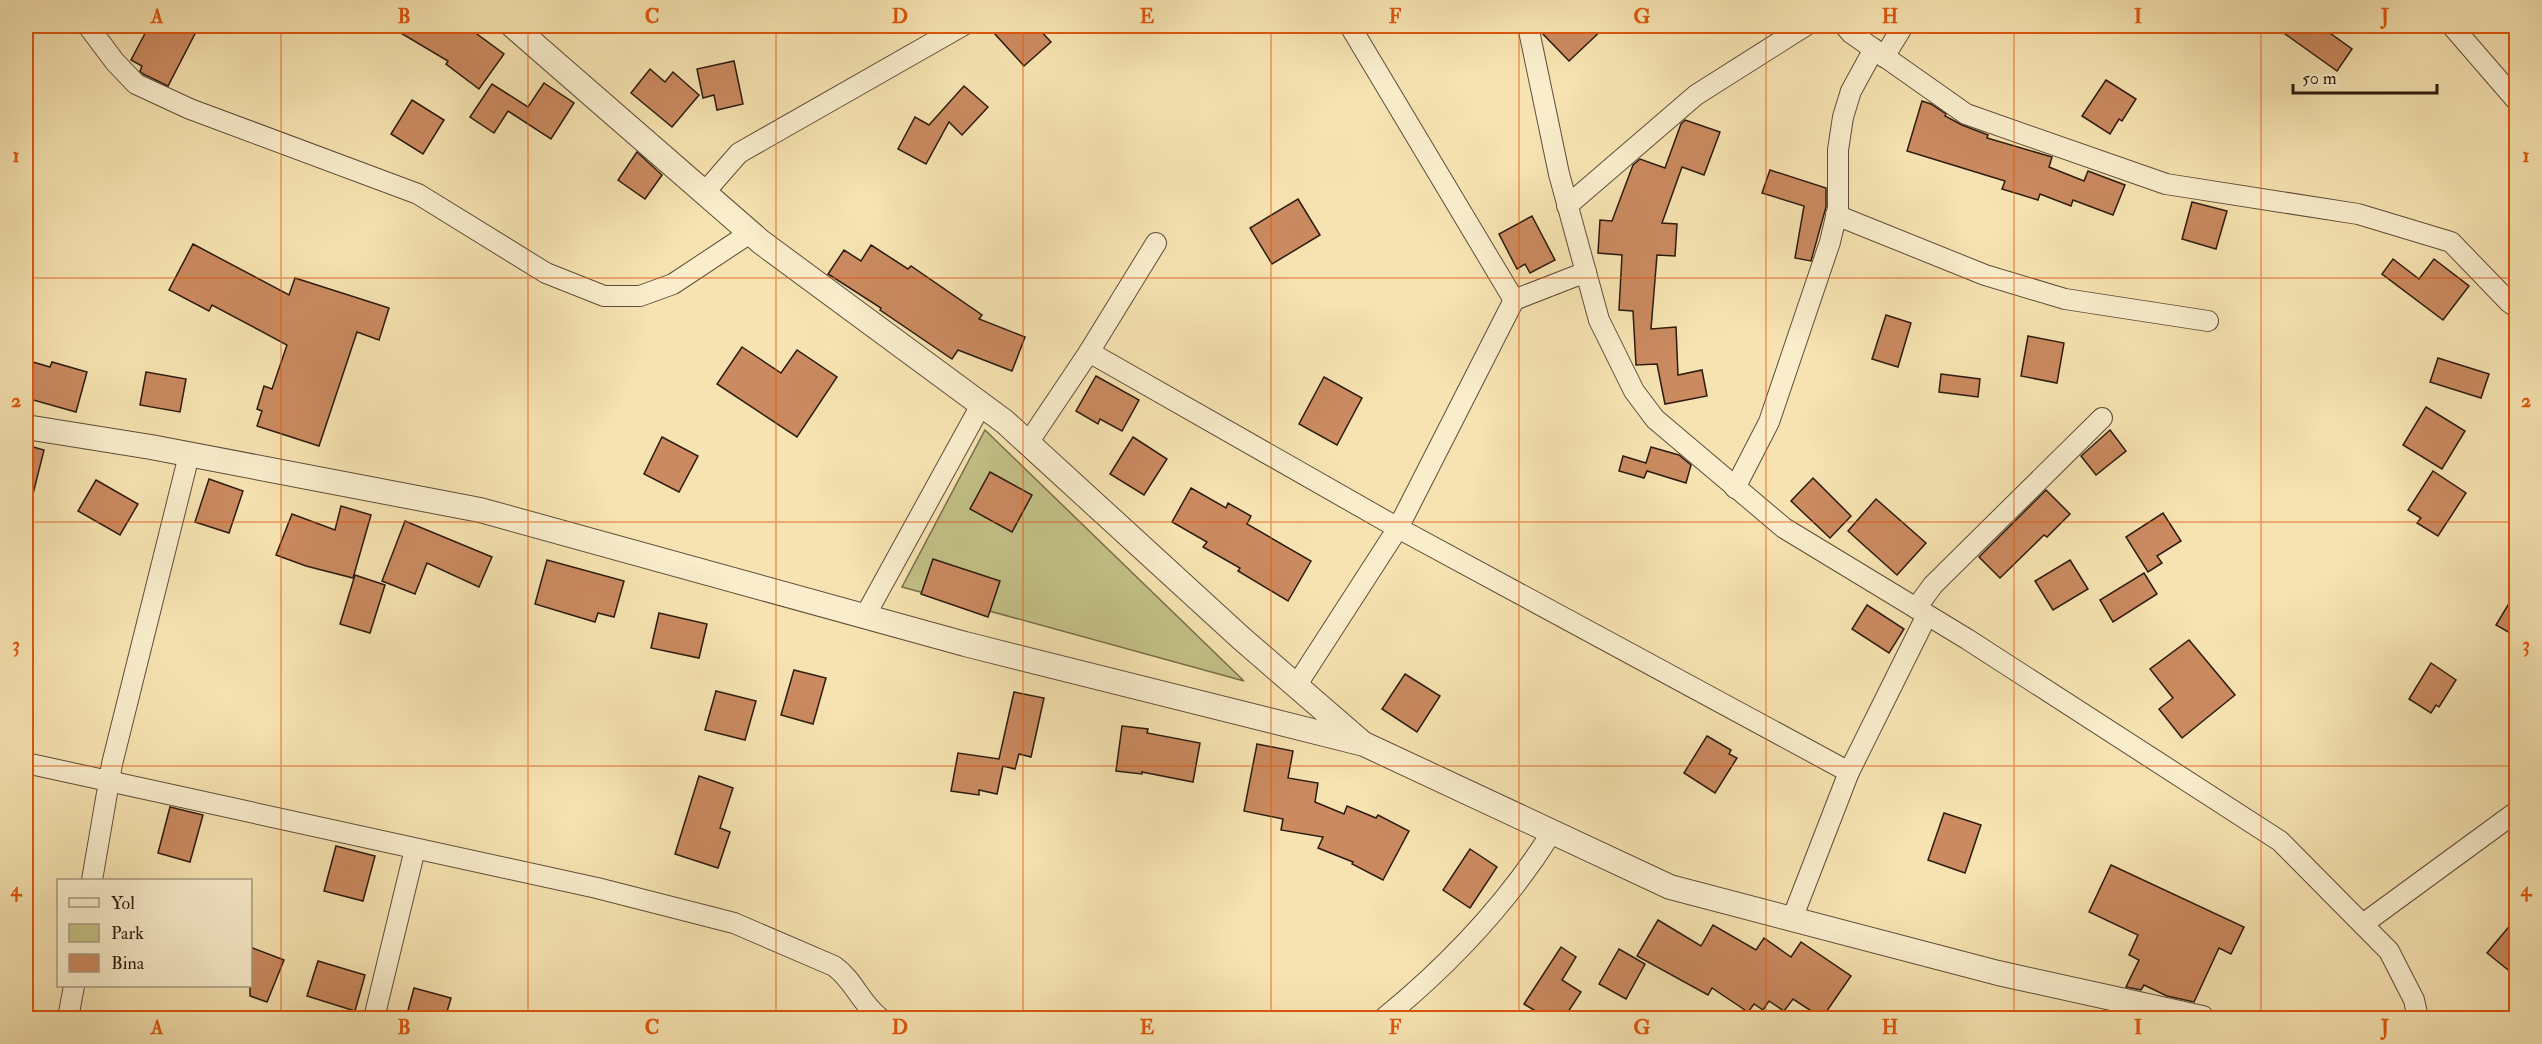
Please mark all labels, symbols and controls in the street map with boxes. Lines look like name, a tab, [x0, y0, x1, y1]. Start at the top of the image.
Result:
text: A	[150, 4, 164, 29]
text: B	[397, 4, 411, 29]
text: C	[645, 4, 659, 29]
text: D	[892, 4, 908, 29]
text: E	[1140, 4, 1155, 29]
text: F	[1389, 4, 1402, 29]
text: G	[1634, 4, 1651, 29]
text: H	[1882, 4, 1898, 29]
text: I	[2134, 4, 2142, 29]
text: J	[2380, 4, 2389, 29]
scale bar	[2293, 57, 2437, 95]
text: 50 m	[2302, 67, 2337, 90]
text: 1	[12, 143, 20, 168]
text: 1	[2522, 143, 2530, 168]
text: 2	[11, 388, 21, 413]
text: 2	[2521, 388, 2531, 413]
text: 3	[12, 632, 20, 657]
text: 3	[2522, 632, 2530, 657]
text: 4	[10, 877, 23, 902]
text: 4	[2520, 877, 2533, 902]
legend	[57, 879, 252, 987]
text: Yol	[111, 892, 135, 915]
text: Park	[111, 922, 144, 945]
text: Bina	[111, 952, 145, 975]
text: A	[150, 1015, 164, 1040]
text: B	[397, 1015, 411, 1040]
text: C	[645, 1015, 659, 1040]
text: D	[892, 1015, 908, 1040]
text: E	[1140, 1015, 1155, 1040]
text: F	[1389, 1015, 1402, 1040]
text: G	[1634, 1015, 1651, 1040]
text: H	[1882, 1015, 1898, 1040]
text: I	[2134, 1015, 2142, 1040]
text: J	[2380, 1015, 2389, 1040]

